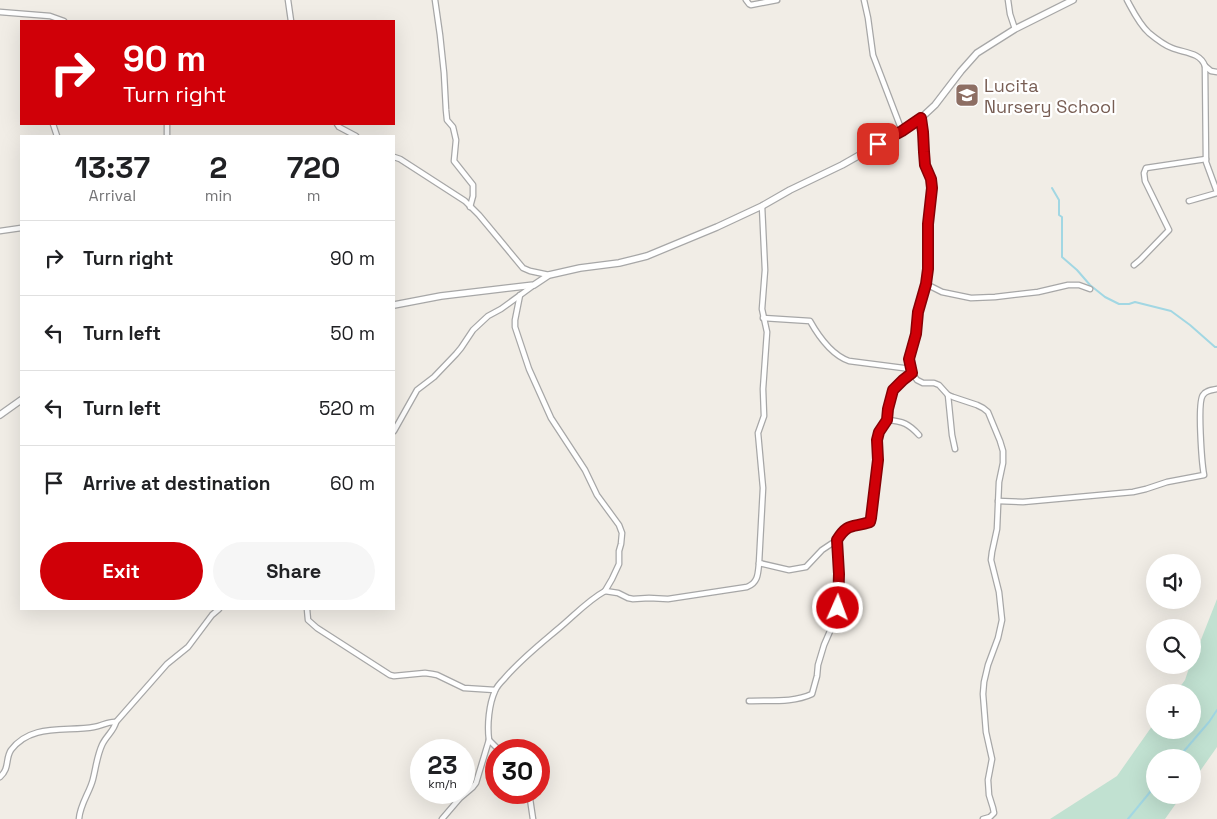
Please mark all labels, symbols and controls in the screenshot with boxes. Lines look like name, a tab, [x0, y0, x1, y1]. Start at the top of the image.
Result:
text: 90 m	[123, 37, 206, 81]
icon: right	[40, 40, 105, 105]
place label: Lucita Nursery School	[984, 74, 1116, 118]
text: Turn right	[123, 80, 226, 108]
school or university icon: Lucita Nursery School	[954, 82, 980, 108]
pin	[857, 123, 899, 165]
icon: arrive	[864, 130, 892, 158]
text: 13:37	[75, 148, 150, 187]
text: 2	[210, 148, 227, 187]
text: 720	[287, 148, 340, 187]
text: Arrival	[89, 185, 136, 206]
text: min	[205, 185, 232, 206]
text: m	[307, 185, 320, 206]
icon: right	[40, 244, 68, 272]
text: Turn right	[83, 246, 173, 271]
text: 90 m	[330, 246, 375, 271]
icon: left	[40, 319, 68, 347]
text: Turn left	[83, 321, 161, 346]
text: 50 m	[330, 321, 375, 346]
icon: left	[40, 394, 68, 422]
text: Turn left	[83, 396, 161, 421]
text: 520 m	[319, 396, 375, 421]
icon: arrive	[40, 469, 68, 497]
text: Arrive at destination	[83, 471, 271, 496]
text: 60 m	[330, 471, 375, 496]
button: Exit	[40, 542, 203, 600]
button: Share	[213, 542, 375, 600]
map controls	[1146, 554, 1201, 804]
button: sound	[1146, 554, 1201, 609]
position arrow	[811, 581, 863, 633]
button: search	[1146, 619, 1201, 674]
button: +	[1146, 684, 1201, 739]
speed limit sign: 30	[485, 739, 550, 804]
text: 23	[427, 749, 458, 781]
button: −	[1146, 749, 1201, 804]
text: km/h	[428, 776, 457, 792]

